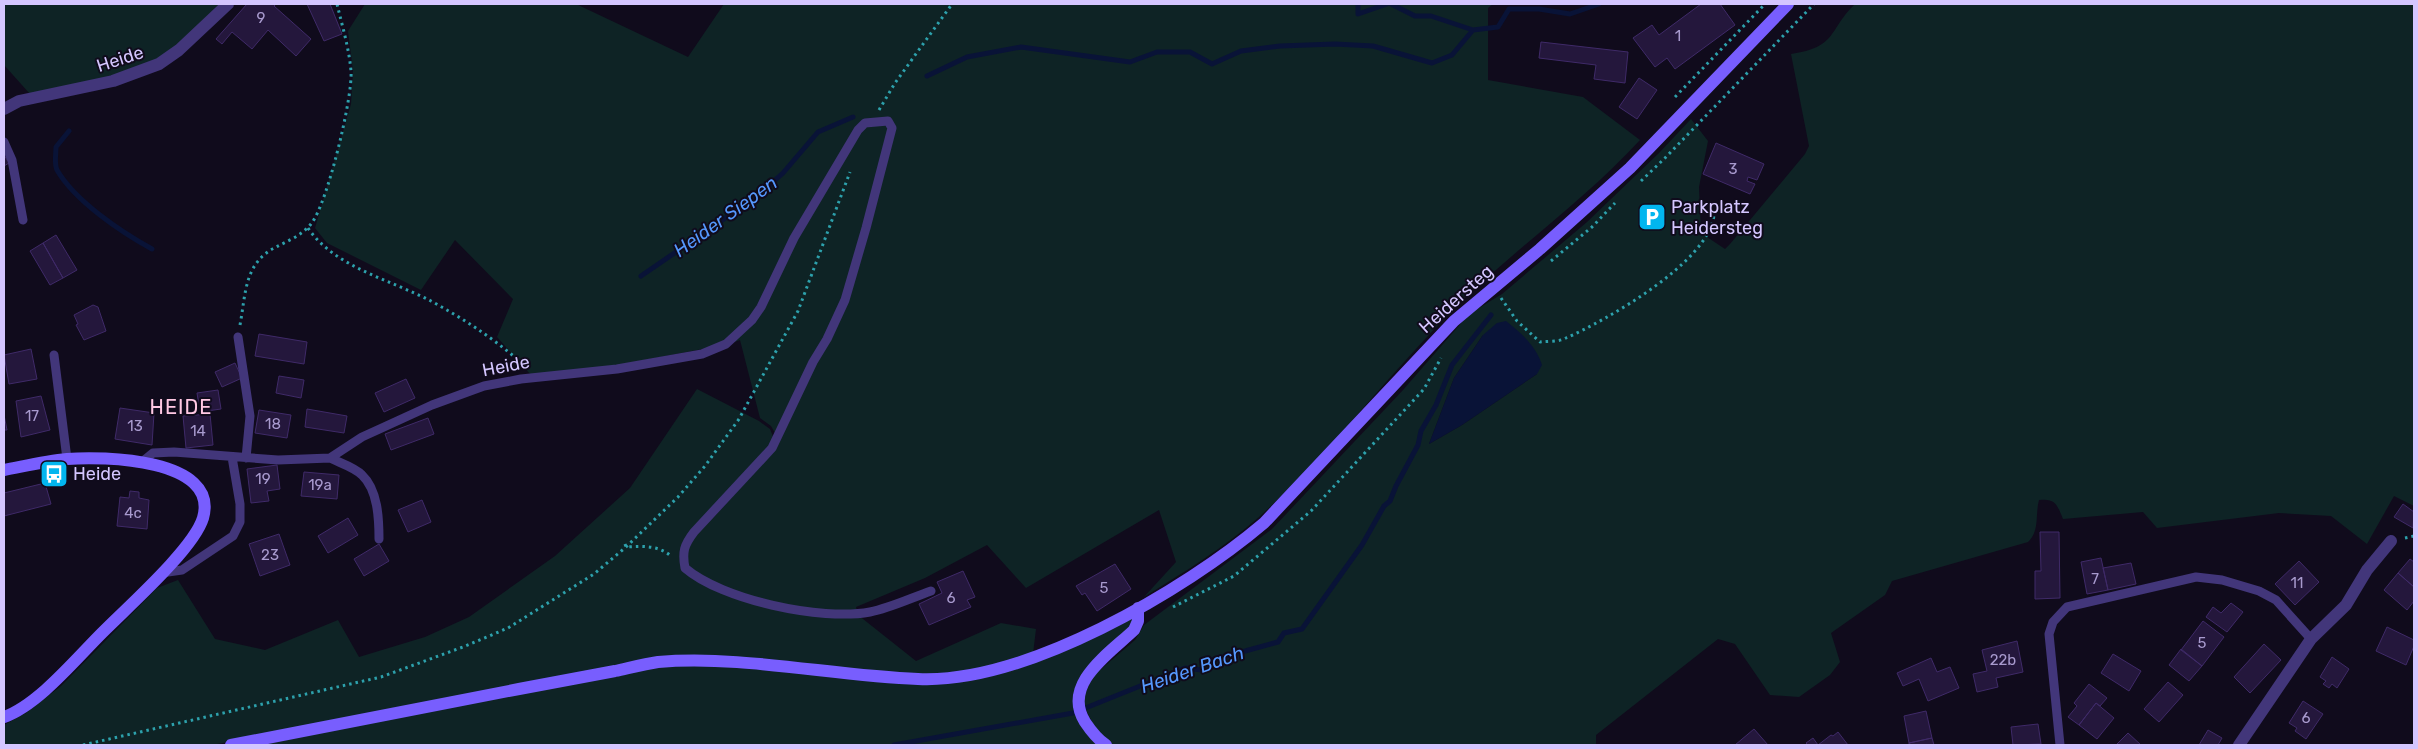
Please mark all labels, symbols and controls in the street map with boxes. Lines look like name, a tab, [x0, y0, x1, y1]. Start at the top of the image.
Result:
house number: 9	[257, 9, 266, 27]
house number: 1	[1675, 27, 1681, 45]
street label: Heide	[94, 41, 146, 77]
house number: 3	[1728, 160, 1738, 178]
water label: Heider Siepen	[669, 171, 782, 262]
place label: Parkplatz Heidersteg	[1671, 196, 1763, 239]
parking icon: Parkplatz Heidersteg	[1637, 202, 1667, 232]
street label: Heidersteg	[1414, 260, 1498, 338]
street label: Heide	[480, 351, 532, 381]
district label: HEIDE	[150, 395, 212, 419]
house number: 17	[25, 407, 39, 425]
house number: 18	[265, 415, 281, 433]
house number: 13	[127, 417, 143, 435]
house number: 14	[190, 422, 206, 440]
bus stop icon: Heide	[39, 459, 69, 489]
place label: Heide	[73, 463, 121, 485]
house number: 19	[255, 470, 271, 488]
house number: 19a	[308, 476, 332, 494]
house number: 4c	[124, 504, 142, 522]
house number: 23	[261, 546, 279, 564]
house number: 7	[2091, 570, 2099, 588]
house number: 11	[2291, 574, 2303, 592]
house number: 5	[1100, 579, 1109, 597]
house number: 6	[946, 589, 956, 607]
house number: 5	[2198, 634, 2207, 652]
water label: Heider Bach	[1137, 641, 1247, 698]
house number: 22b	[1990, 651, 2016, 669]
house number: 6	[2301, 709, 2311, 727]

